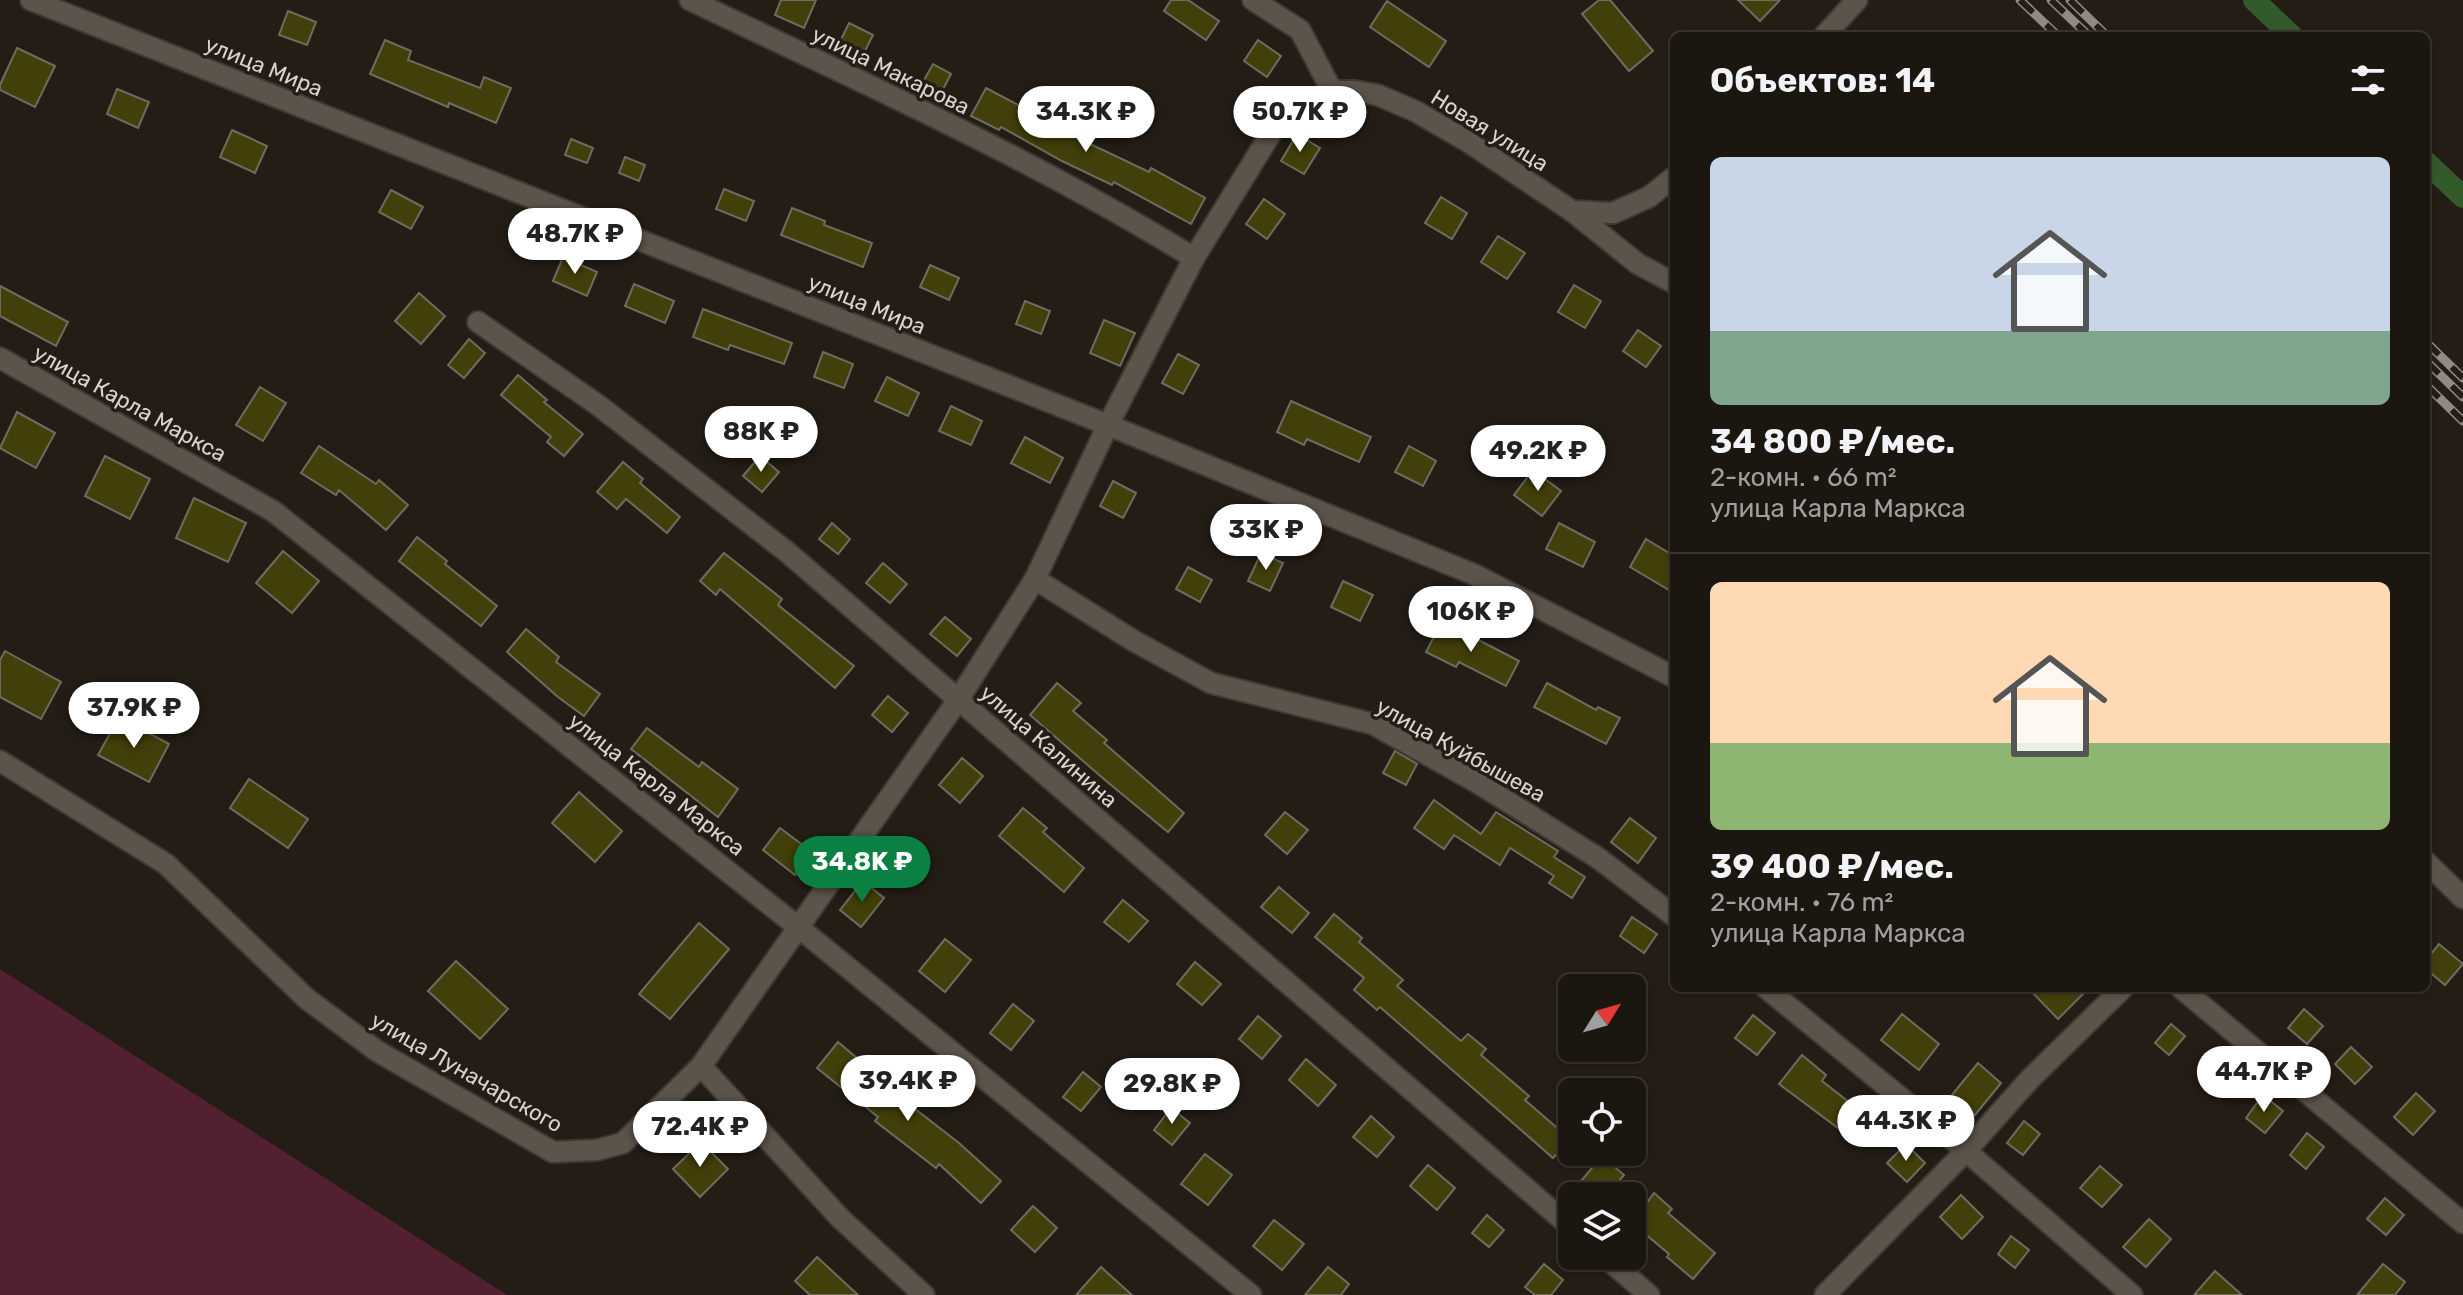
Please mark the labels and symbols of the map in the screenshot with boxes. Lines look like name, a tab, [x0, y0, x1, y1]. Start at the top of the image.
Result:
street label: улица Макарова	[807, 21, 974, 120]
street label: улица Мира	[201, 31, 327, 102]
street label: Новая улица	[1426, 84, 1553, 177]
pin: 34.3K ₽	[1012, 86, 1160, 154]
pin: 50.7K ₽	[1226, 86, 1374, 154]
pin: 48.7K ₽	[501, 208, 649, 276]
street label: улица Мира	[804, 269, 930, 340]
street label: улица Карла Маркса	[29, 339, 231, 468]
pin: 88K ₽	[705, 406, 817, 474]
pin: 49.2K ₽	[1464, 425, 1612, 493]
pin: 33K ₽	[1210, 504, 1322, 572]
pin: 106K ₽	[1406, 586, 1536, 654]
street label: улица Калинина	[974, 679, 1123, 813]
pin: 37.9K ₽	[60, 682, 208, 750]
street label: улица Куйбышева	[1371, 693, 1550, 808]
street label: улица Карла Маркса	[563, 707, 750, 862]
pin: 34.8K ₽	[788, 836, 936, 904]
north arrow	[1558, 974, 1646, 1062]
street label: улица Луначарского	[366, 1006, 567, 1138]
pin: 44.7K ₽	[2190, 1046, 2338, 1114]
pin: 39.4K ₽	[834, 1055, 982, 1123]
pin: 29.8K ₽	[1098, 1058, 1246, 1126]
pin: 44.3K ₽	[1832, 1095, 1980, 1163]
pin: 72.4K ₽	[626, 1101, 774, 1169]

